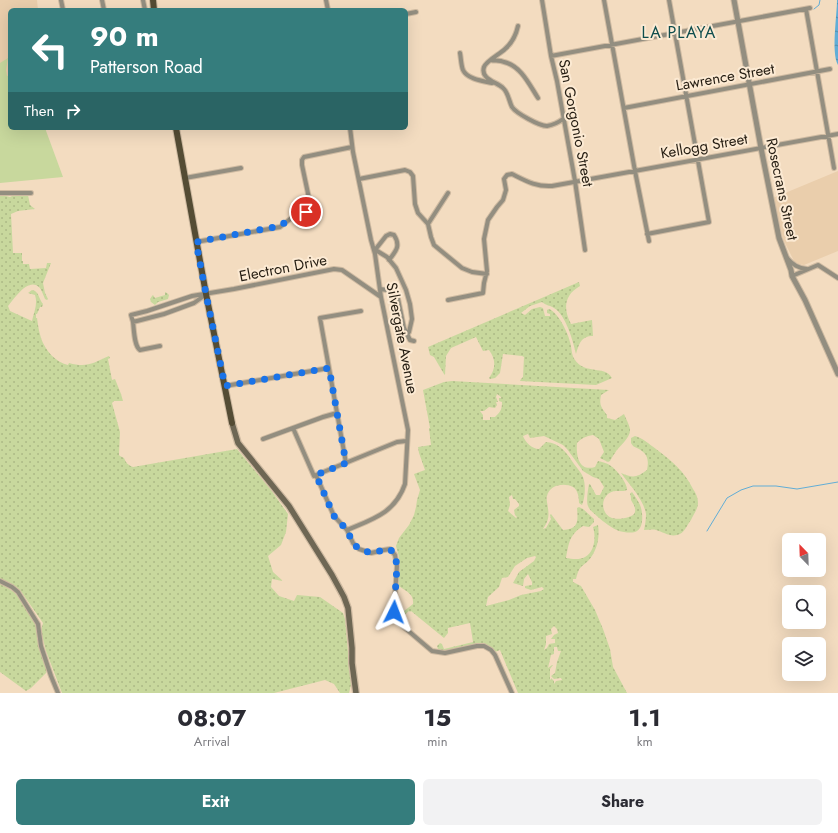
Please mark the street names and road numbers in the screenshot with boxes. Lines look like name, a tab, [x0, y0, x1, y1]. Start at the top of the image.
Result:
street label: San Gorgonio Street	[553, 57, 599, 189]
street label: Lawrence Street	[674, 57, 776, 96]
street label: Kellogg Street	[659, 127, 750, 164]
street label: Rosecrans Street	[760, 136, 804, 243]
street label: Electron Drive	[237, 249, 329, 287]
street label: Silvergate Avenue	[380, 280, 424, 396]

